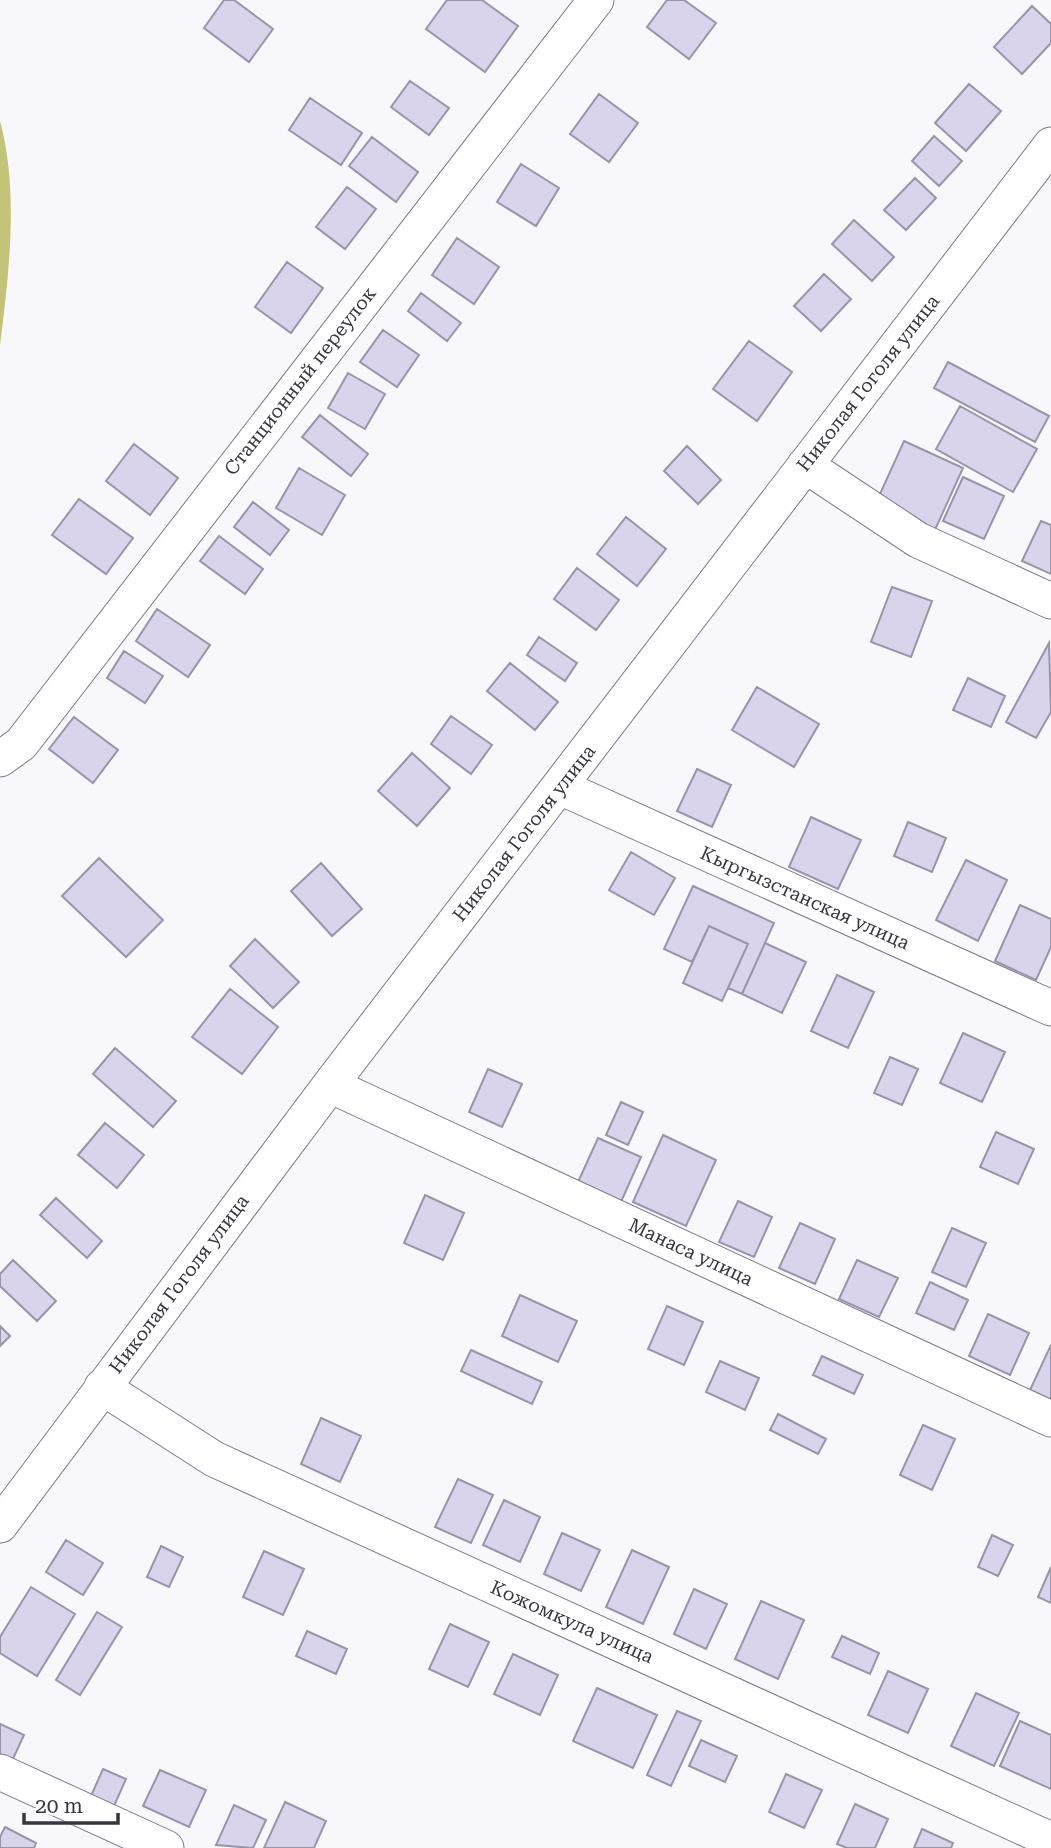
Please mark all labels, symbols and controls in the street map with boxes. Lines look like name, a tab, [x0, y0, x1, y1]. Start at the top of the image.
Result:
street label: Станционный переулок	[219, 282, 381, 480]
street label: Николая Гоголя улица	[792, 289, 945, 476]
street label: Николая Гоголя улица	[448, 739, 601, 926]
street label: Кыргызстанская улица	[697, 841, 914, 955]
street label: Николая Гоголя улица	[104, 1189, 254, 1378]
street label: Манаса улица	[625, 1213, 757, 1291]
street label: Кожомкула улица	[487, 1576, 658, 1669]
scale bar	[24, 1782, 119, 1826]
text: 20 m	[35, 1794, 83, 1818]

